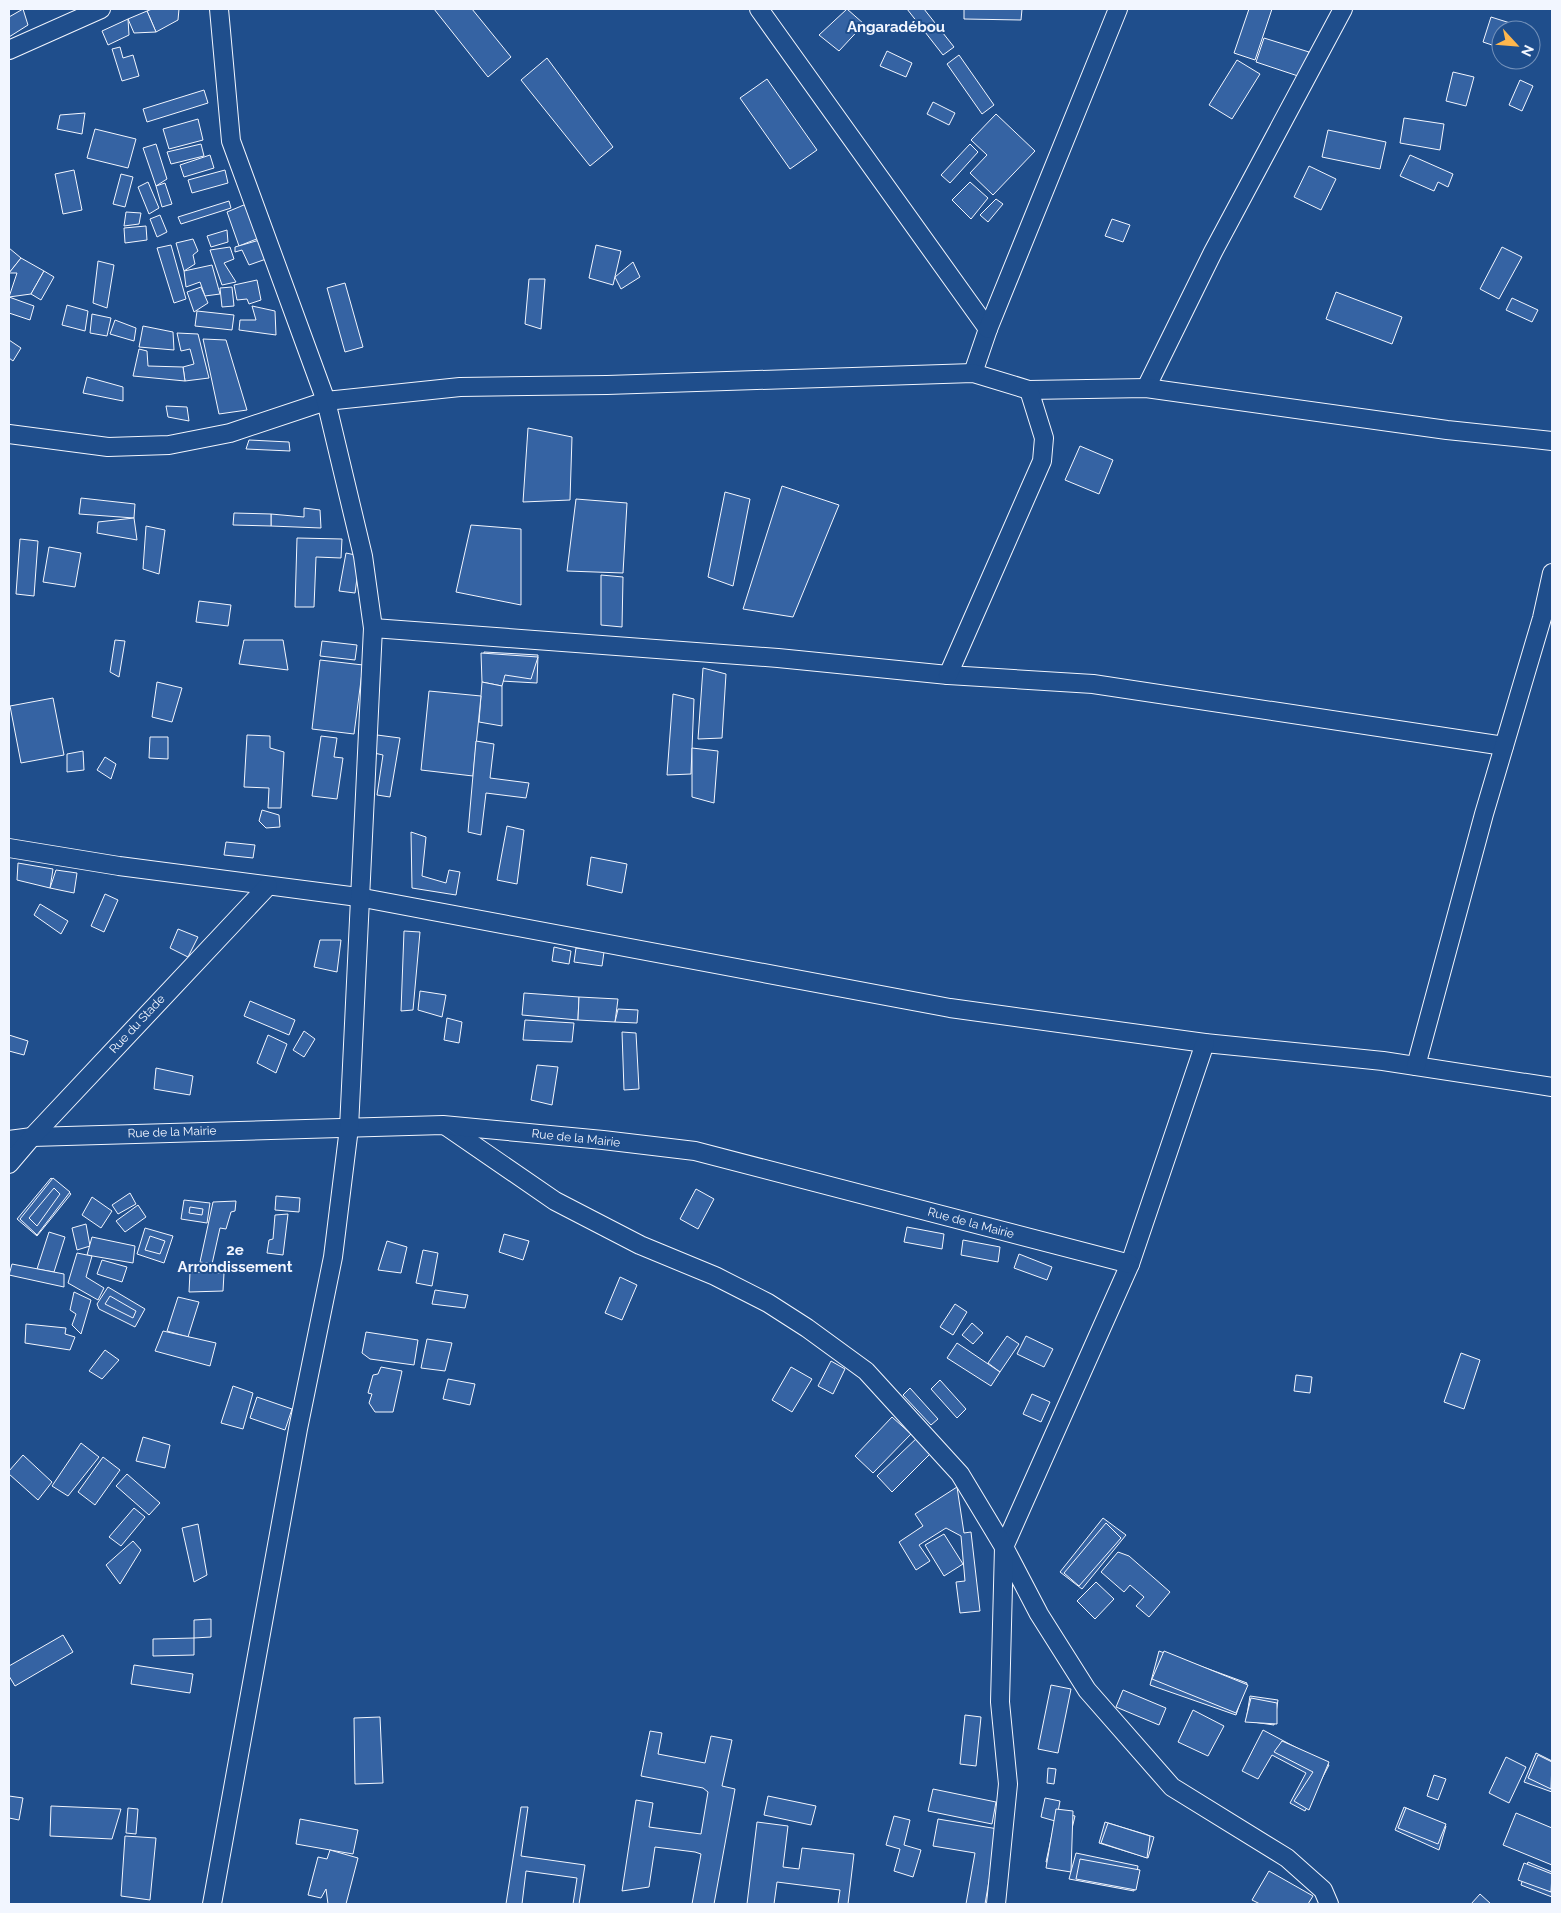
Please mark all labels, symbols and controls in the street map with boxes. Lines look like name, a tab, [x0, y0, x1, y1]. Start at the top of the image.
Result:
district label: Angaradébou	[847, 18, 945, 36]
north arrow	[1491, 20, 1541, 70]
text: N	[1518, 42, 1537, 59]
street label: Rue du Stade	[106, 992, 168, 1056]
street label: Rue de la Mairie	[127, 1123, 217, 1141]
street label: Rue de la Mairie	[531, 1126, 621, 1150]
street label: Rue de la Mairie	[926, 1205, 1016, 1241]
district label: 2e Arrondissement	[178, 1241, 293, 1276]

